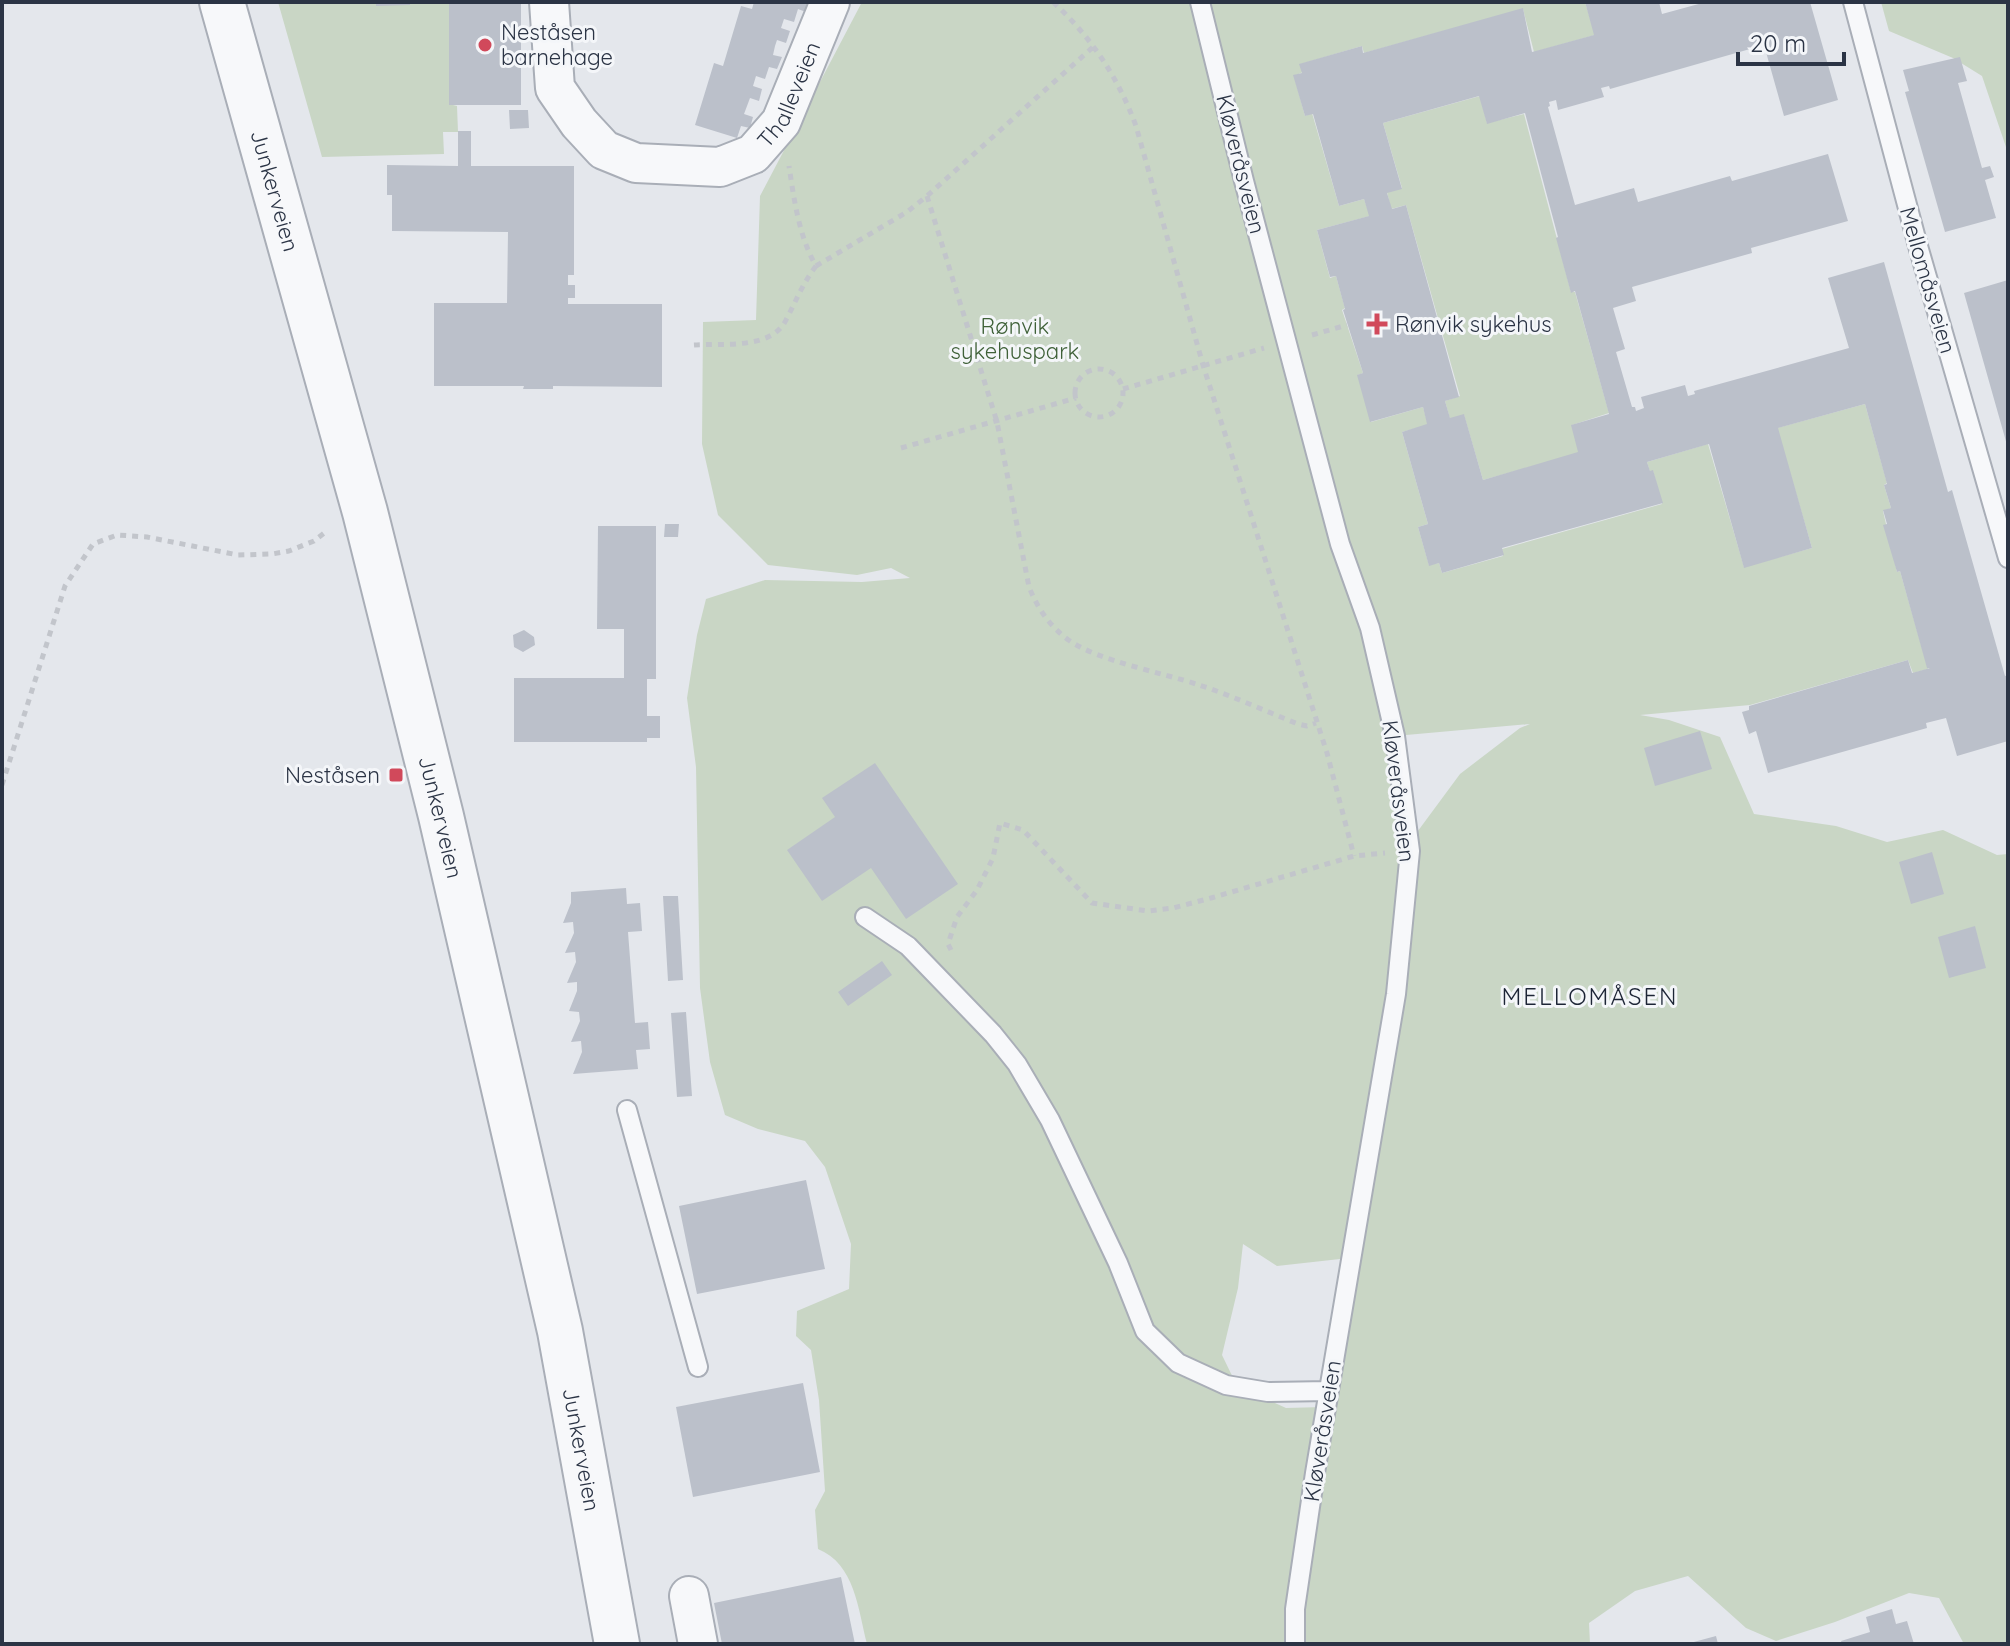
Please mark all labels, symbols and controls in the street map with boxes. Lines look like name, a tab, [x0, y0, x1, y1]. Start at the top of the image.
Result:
scale bar	[1738, 16, 1844, 66]
place label: Neståsen barnehage	[501, 18, 613, 71]
text: 20 m	[1750, 28, 1806, 58]
marker: Neståsen barnehage	[476, 36, 494, 54]
street label: Thalleveien	[751, 38, 826, 154]
street label: Kløveråsveien	[1210, 91, 1272, 237]
street label: Junkerveien	[245, 127, 305, 255]
street label: Mellomåsveien	[1894, 203, 1962, 357]
place label: Rønvik sykehus	[1395, 310, 1552, 338]
park label: Rønvik sykehuspark	[951, 312, 1079, 365]
marker: Rønvik sykehus	[1366, 313, 1388, 335]
street label: Kløveråsveien	[1376, 718, 1422, 864]
street label: Junkerveien	[412, 753, 469, 881]
place label: Neståsen	[285, 761, 380, 789]
marker: Neståsen	[387, 766, 405, 784]
district label: MELLOMÅSEN	[1501, 981, 1679, 1011]
street label: Kløveråsveien	[1297, 1358, 1347, 1504]
street label: Junkerveien	[557, 1385, 607, 1513]

